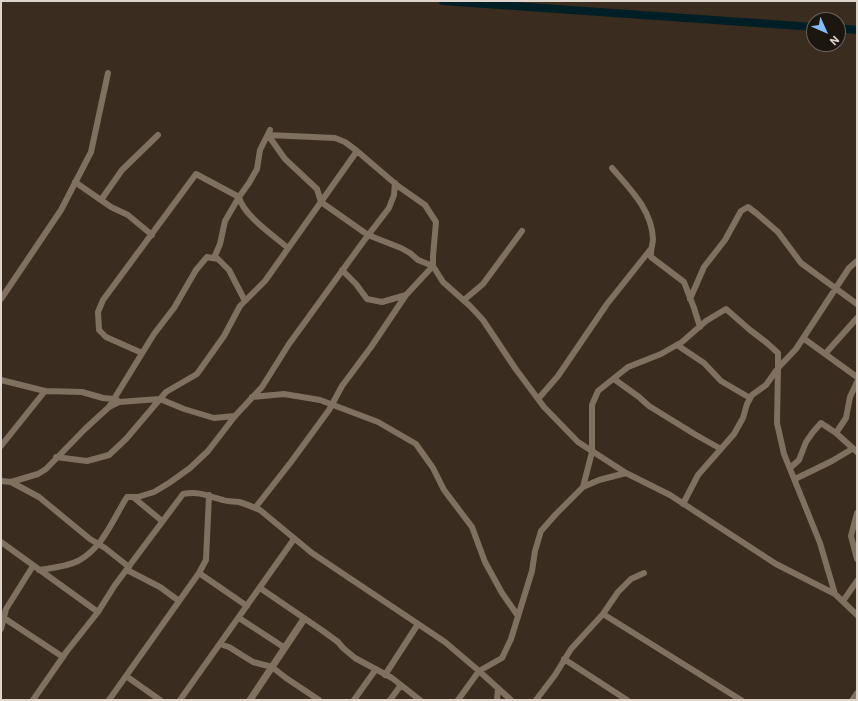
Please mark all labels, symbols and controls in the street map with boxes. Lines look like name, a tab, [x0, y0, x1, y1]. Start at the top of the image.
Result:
north arrow	[806, 12, 846, 52]
text: N	[827, 33, 841, 47]

